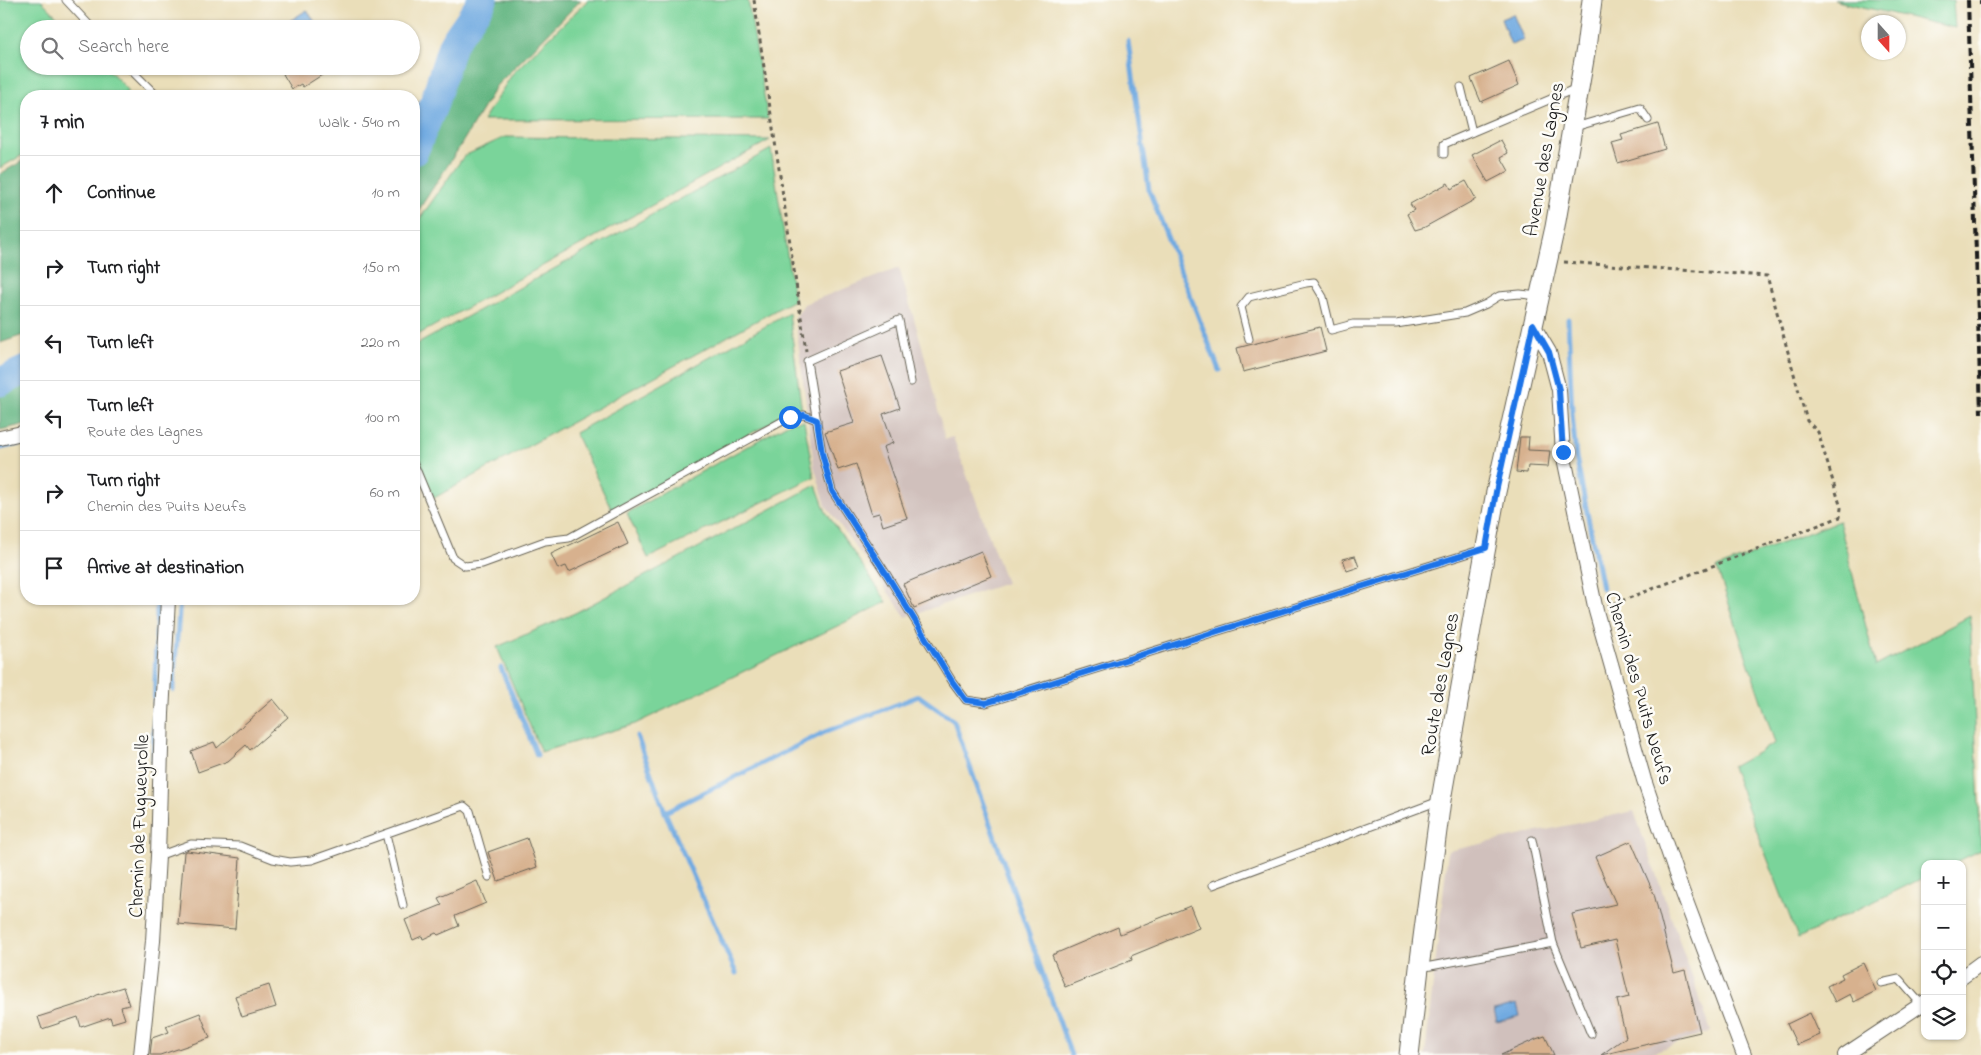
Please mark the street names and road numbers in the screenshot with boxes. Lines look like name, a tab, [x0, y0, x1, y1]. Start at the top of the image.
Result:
street label: Avenue des Lagnes	[1518, 80, 1574, 239]
street label: Chemin des Puits Neufs	[1596, 589, 1679, 789]
street label: Route des Lagnes	[1415, 610, 1469, 759]
street label: Chemin de Fugueyrolle	[123, 734, 159, 918]

